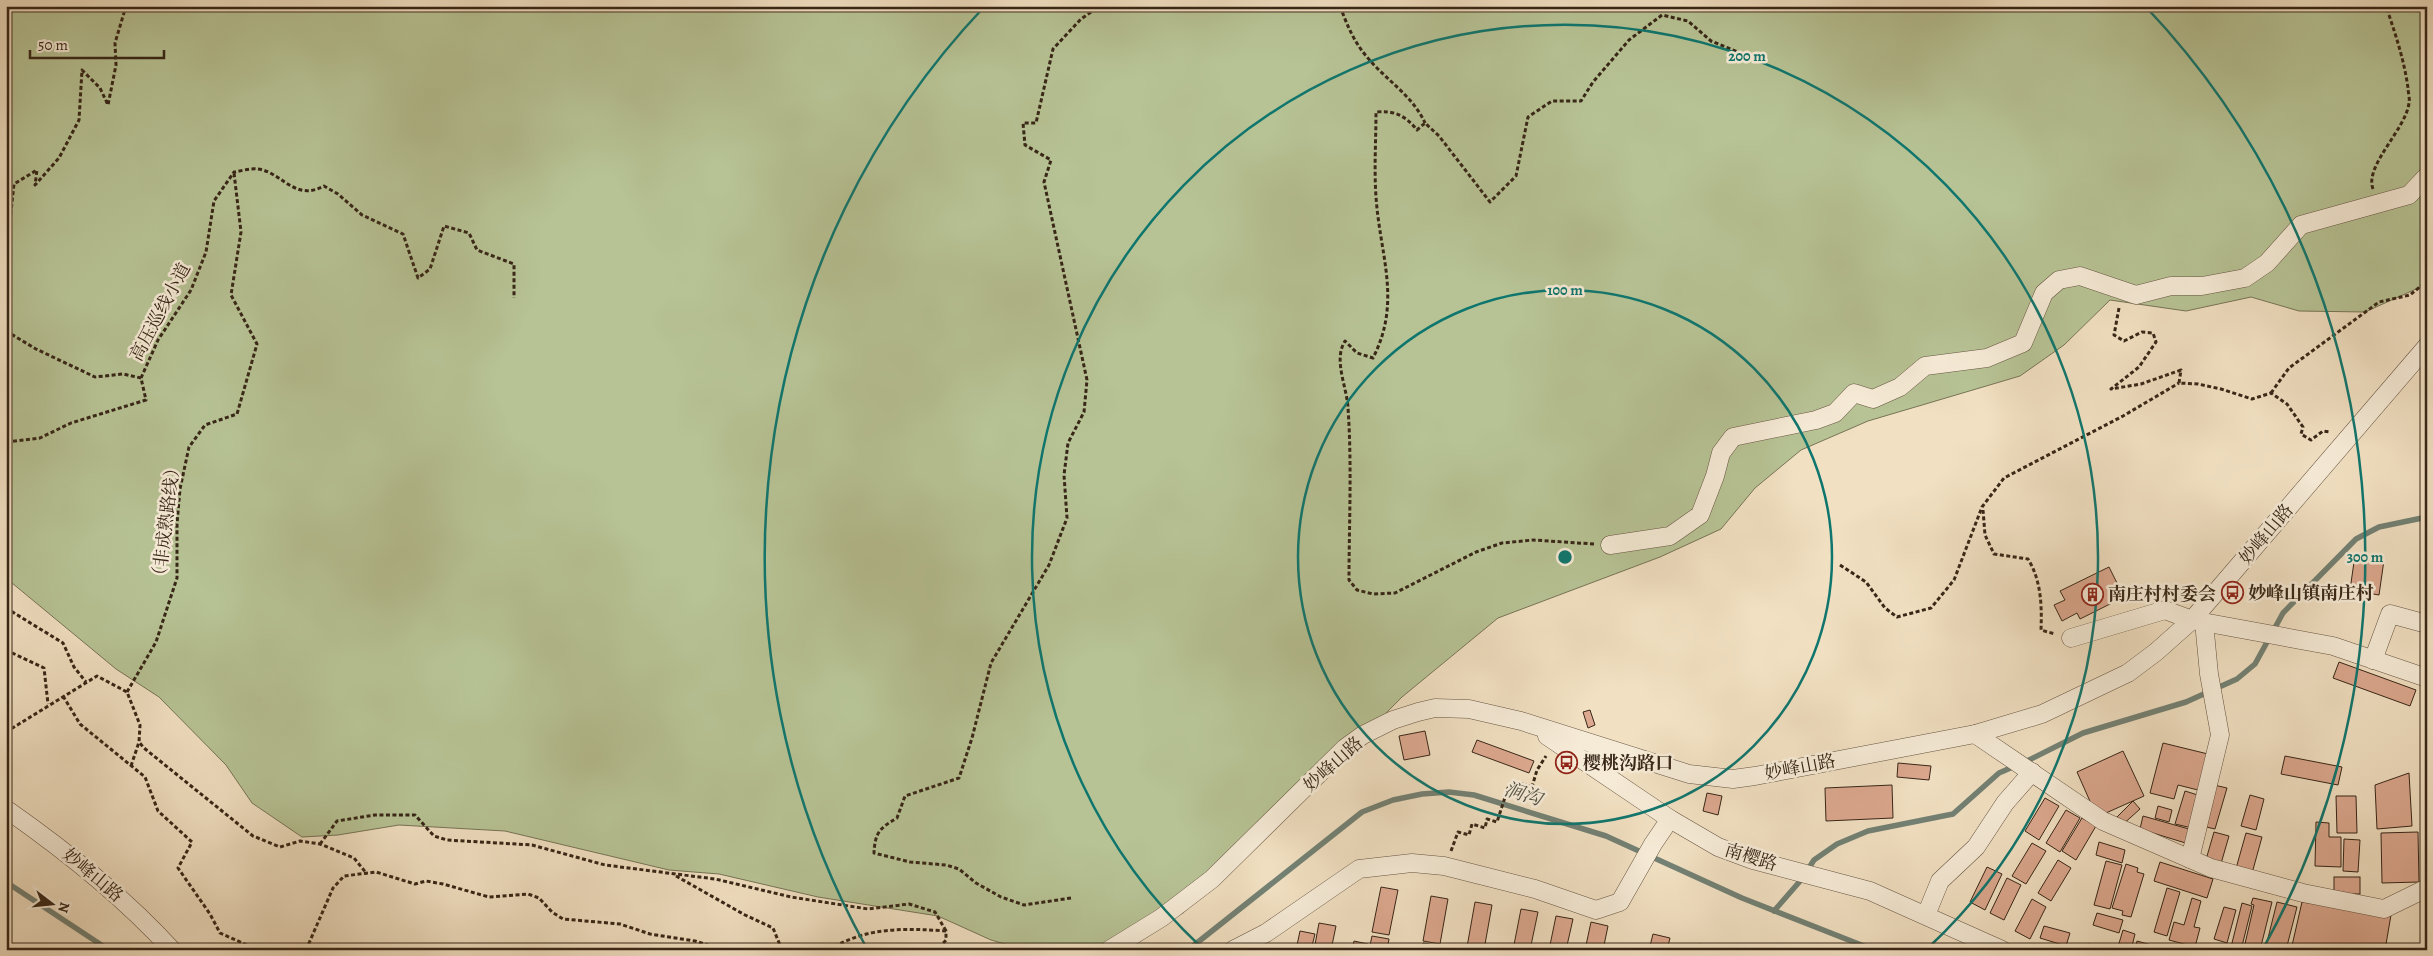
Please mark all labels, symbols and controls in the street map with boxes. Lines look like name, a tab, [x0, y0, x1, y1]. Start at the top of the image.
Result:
scale bar	[30, 28, 164, 60]
text: 50 m	[38, 35, 68, 55]
text: 200 m	[1728, 46, 1766, 66]
street label: 高压巡线小道	[124, 259, 196, 365]
text: 100 m	[1547, 280, 1583, 300]
street label: （非成熟路线）	[146, 458, 186, 586]
street label: 妙峰山路	[2234, 499, 2298, 569]
text: 300 m	[2347, 547, 2384, 567]
centre of rings	[1556, 548, 1574, 566]
bus stop icon: 妙峰山镇南庄村	[2220, 581, 2244, 605]
place label: 妙峰山镇南庄村	[2248, 581, 2374, 605]
building icon: 南庄村村委会	[2080, 582, 2104, 606]
place label: 南庄村村委会	[2108, 582, 2216, 606]
street label: 妙峰山路	[1298, 731, 1368, 797]
street label: 妙峰山路	[1762, 748, 1838, 786]
bus stop icon: 樱桃沟路口	[1555, 751, 1579, 775]
place label: 樱桃沟路口	[1583, 751, 1673, 775]
water label: 涧沟	[1501, 776, 1548, 813]
street label: 南樱路	[1722, 838, 1780, 876]
street label: 妙峰山路	[58, 843, 128, 907]
north arrow	[28, 878, 78, 928]
text: N	[53, 900, 75, 915]

